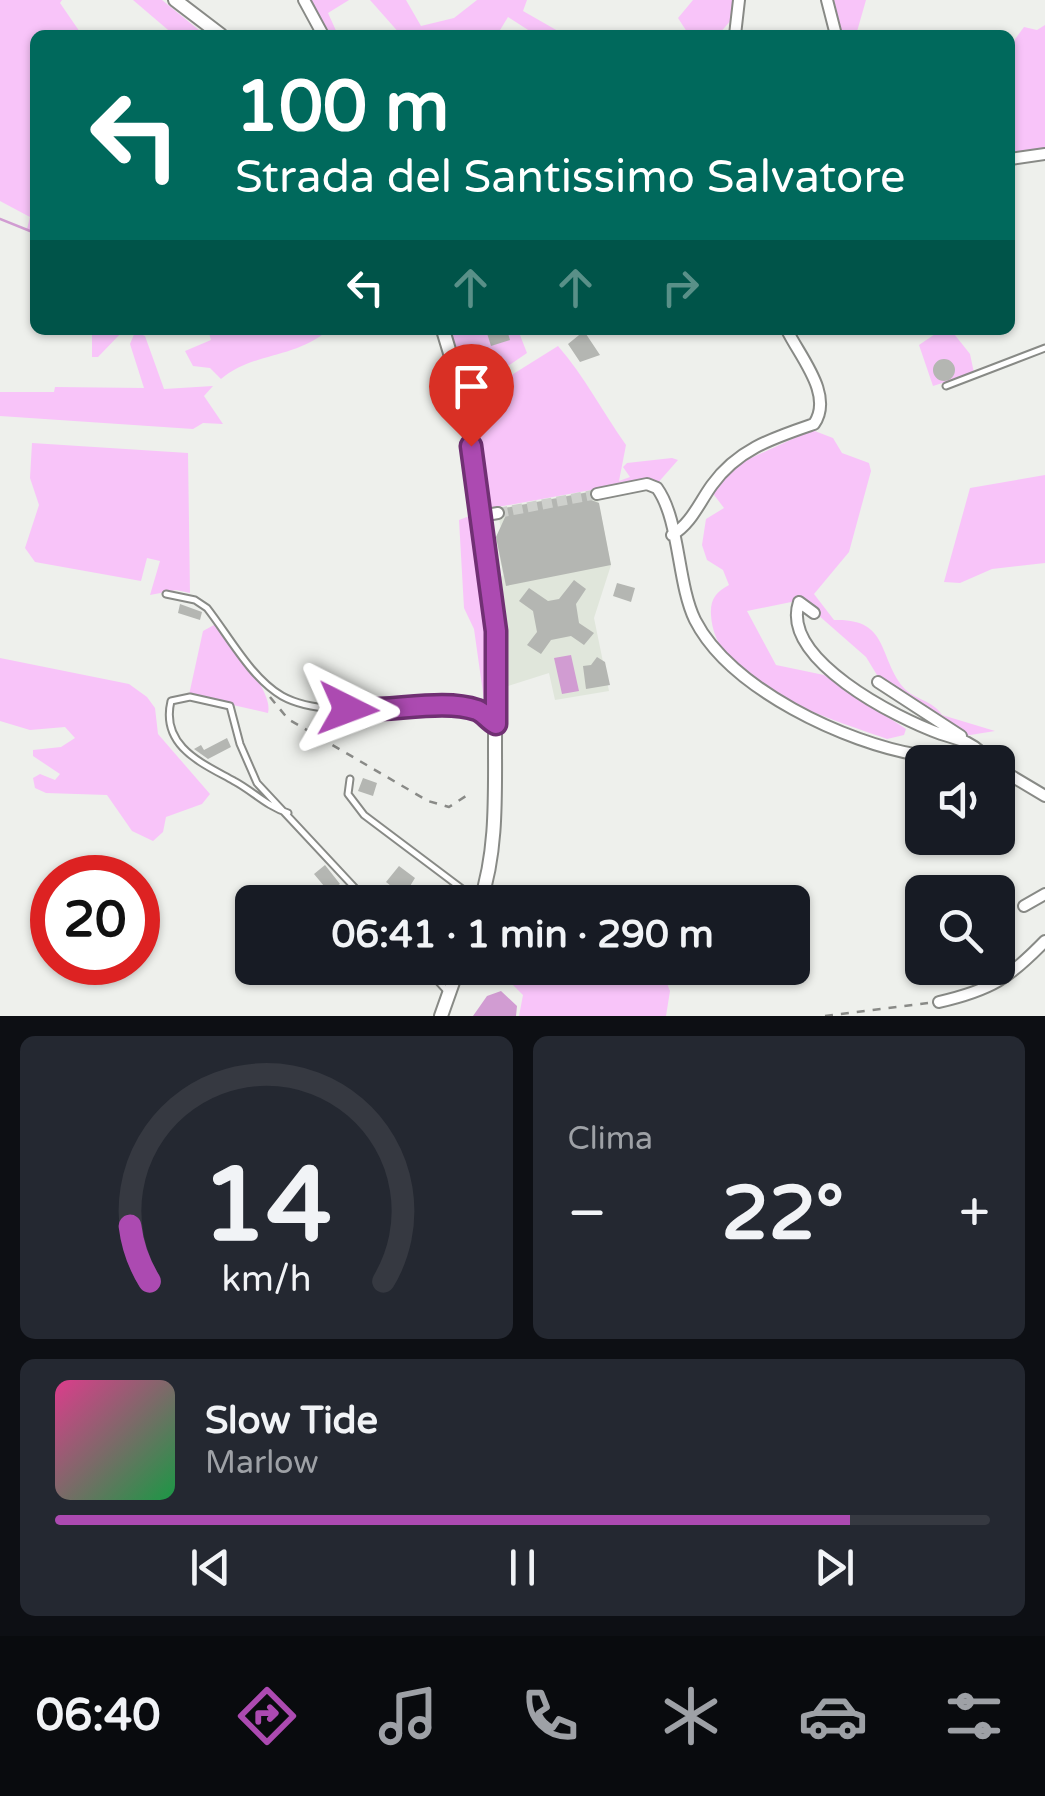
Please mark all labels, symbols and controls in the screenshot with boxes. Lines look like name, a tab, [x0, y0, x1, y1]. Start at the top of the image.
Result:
text: 100 m	[235, 66, 449, 150]
icon: left	[70, 70, 200, 200]
text: Strada del Santissimo Salvatore	[235, 151, 905, 205]
icon: left	[338, 260, 393, 315]
icon: ahead	[443, 260, 498, 315]
icon: ahead	[548, 260, 603, 315]
icon: right	[653, 260, 708, 315]
pin	[429, 344, 514, 447]
icon: arrive	[444, 359, 499, 414]
position arrow	[296, 657, 400, 761]
map controls	[905, 745, 1015, 985]
button: sound	[905, 745, 1015, 855]
speed limit sign: 20	[30, 855, 160, 985]
button: search	[905, 875, 1015, 985]
text: 06:41 · 1 min · 290 m	[331, 912, 714, 958]
text: Clima	[568, 1120, 653, 1158]
text: 14	[201, 1144, 332, 1269]
text: 22°	[722, 1169, 844, 1259]
text: −	[568, 1181, 607, 1247]
text: +	[959, 1181, 990, 1247]
text: km/h	[221, 1258, 311, 1301]
text: Slow Tide	[205, 1398, 378, 1444]
text: Marlow	[205, 1444, 319, 1482]
icon: previous	[183, 1540, 238, 1595]
icon: pause	[495, 1540, 550, 1595]
icon: next	[807, 1540, 862, 1595]
icon: directions	[232, 1681, 302, 1751]
icon: music	[373, 1681, 443, 1751]
icon: phone	[515, 1681, 585, 1751]
icon: climate	[656, 1681, 726, 1751]
icon: car	[798, 1681, 868, 1751]
icon: filters	[939, 1681, 1009, 1751]
text: 06:40	[36, 1689, 160, 1743]

